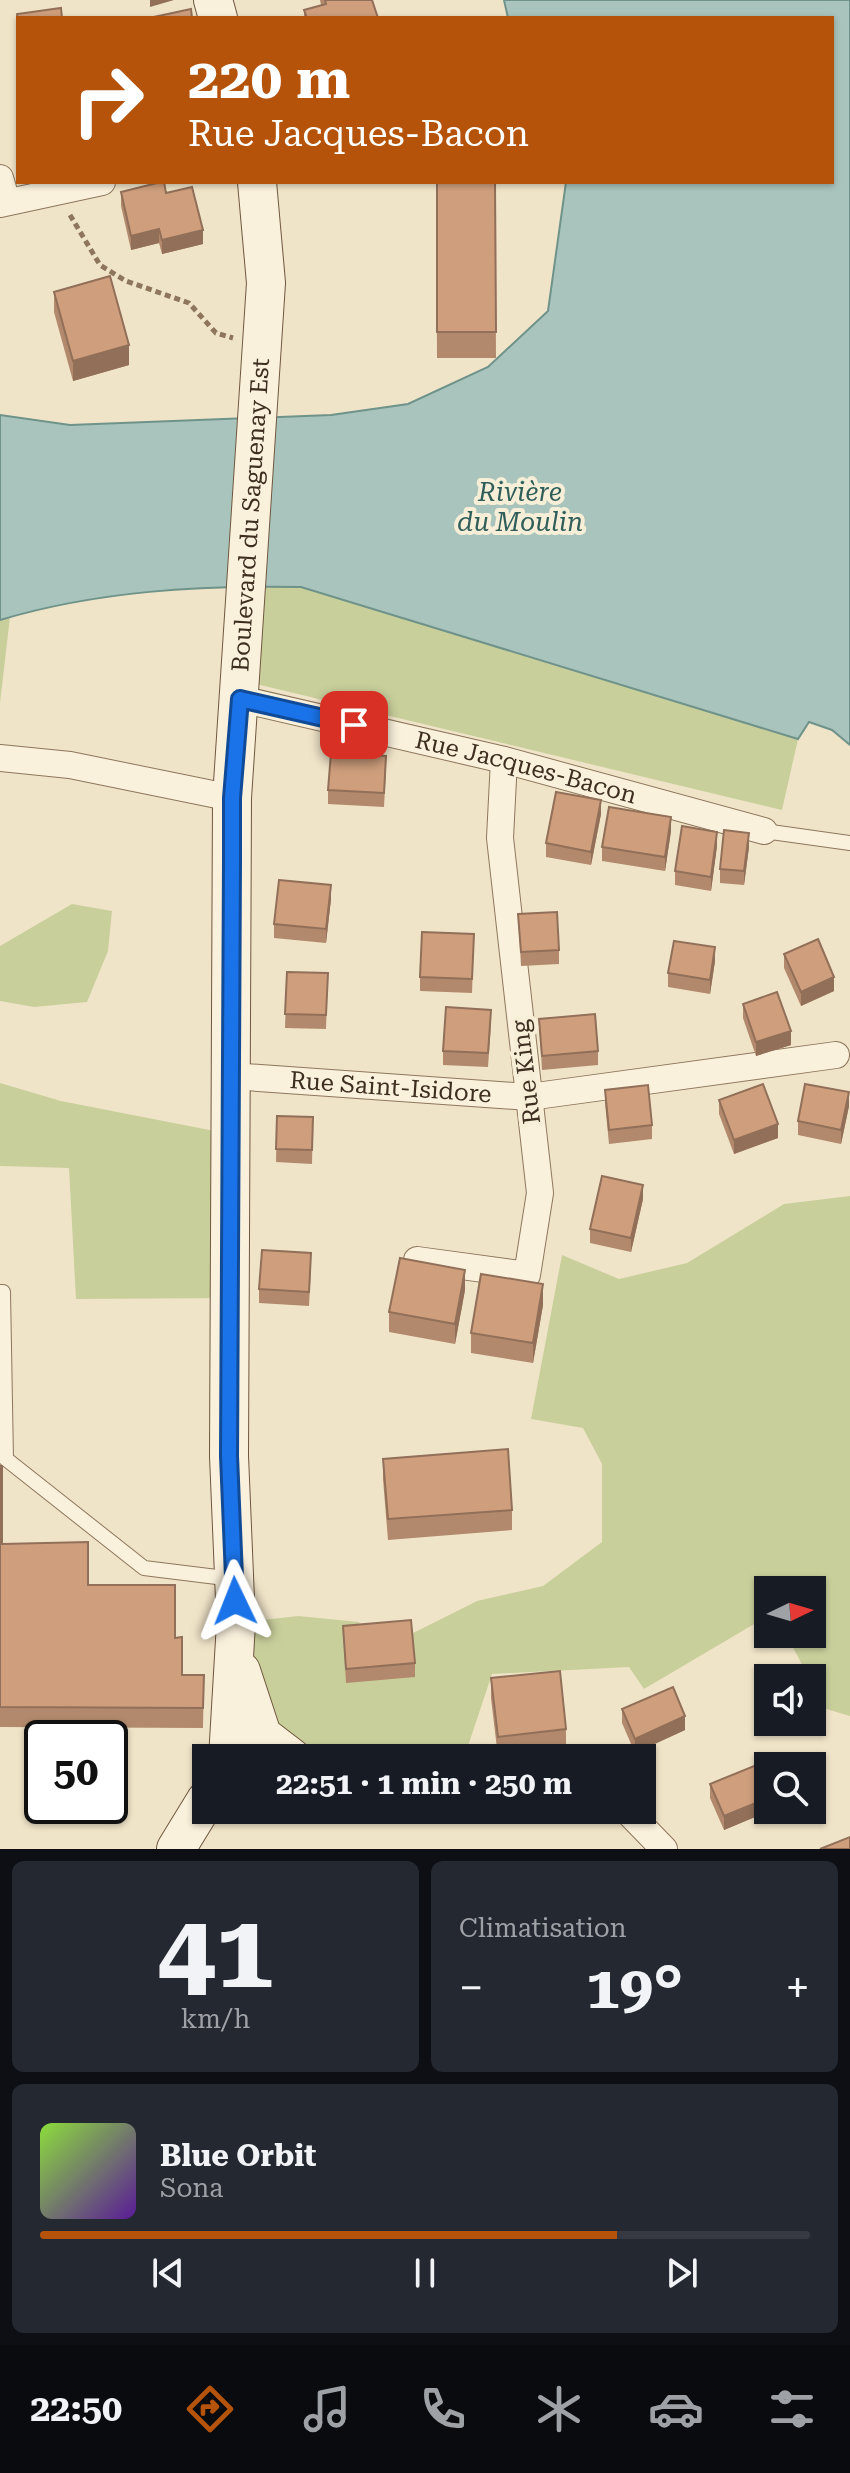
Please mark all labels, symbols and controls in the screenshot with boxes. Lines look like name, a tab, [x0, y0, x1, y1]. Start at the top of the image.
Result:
text: 220 m	[188, 46, 350, 112]
icon: right	[56, 48, 160, 152]
text: Rue Jacques-Bacon	[188, 113, 529, 155]
street label: Boulevard du Saguenay Est	[226, 357, 275, 673]
water label: Rivière du Moulin	[457, 477, 583, 537]
pin	[320, 691, 388, 759]
icon: arrive	[332, 703, 376, 747]
street label: Rue Jacques-Bacon	[413, 726, 640, 810]
street label: Rue King	[506, 1018, 546, 1126]
street label: Rue Saint-Isidore	[289, 1066, 492, 1108]
position arrow	[193, 1559, 277, 1643]
north arrow	[754, 1576, 826, 1648]
map controls	[754, 1576, 826, 1824]
button: sound	[754, 1664, 826, 1736]
speed limit sign: 50	[24, 1720, 128, 1824]
button: search	[754, 1752, 826, 1824]
text: 22:51 · 1 min · 250 m	[276, 1766, 572, 1801]
text: 41	[157, 1891, 274, 2012]
text: Climatisation	[459, 1913, 626, 1943]
text: 19°	[586, 1952, 683, 2023]
text: −	[459, 1962, 484, 2014]
text: +	[785, 1962, 810, 2014]
text: km/h	[181, 2004, 250, 2034]
text: Blue Orbit	[160, 2138, 316, 2173]
text: Sona	[160, 2173, 223, 2203]
icon: previous	[146, 2251, 190, 2295]
icon: pause	[403, 2251, 447, 2295]
icon: next	[660, 2251, 704, 2295]
icon: directions	[182, 2381, 238, 2437]
icon: music	[299, 2381, 355, 2437]
icon: phone	[415, 2381, 471, 2437]
icon: climate	[531, 2381, 587, 2437]
icon: car	[648, 2381, 704, 2437]
icon: filters	[764, 2381, 820, 2437]
text: 22:50	[30, 2388, 122, 2430]

